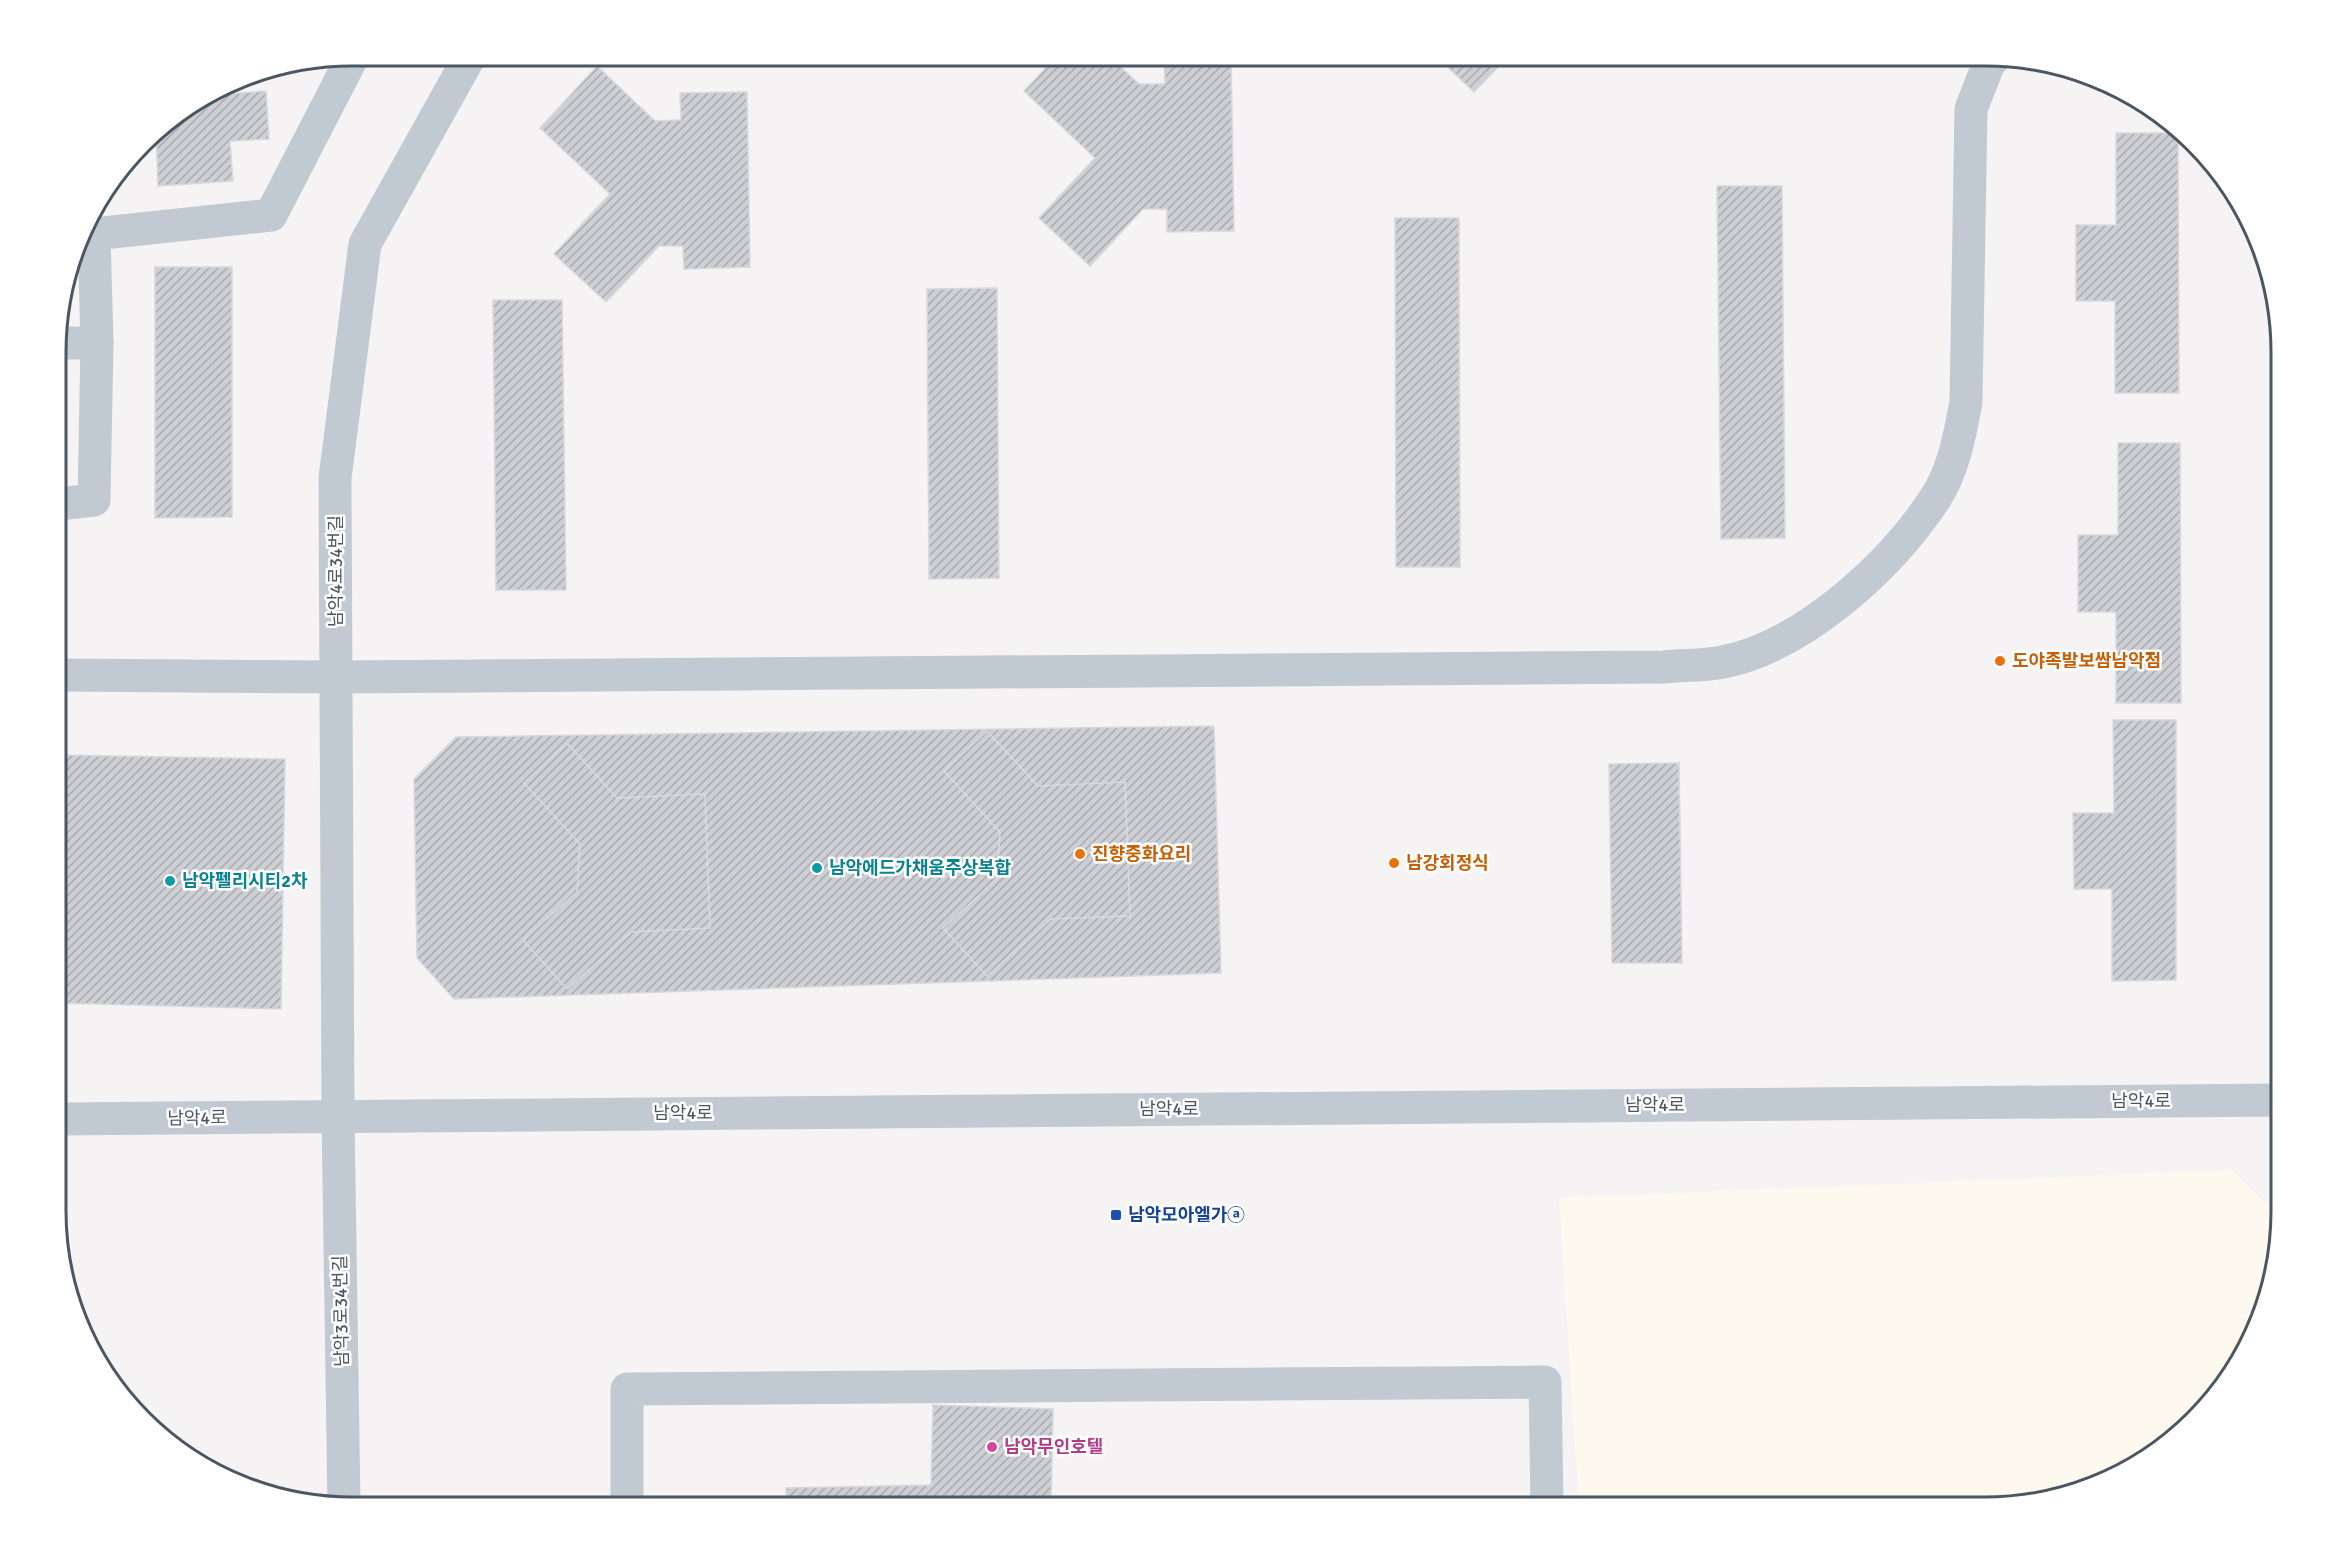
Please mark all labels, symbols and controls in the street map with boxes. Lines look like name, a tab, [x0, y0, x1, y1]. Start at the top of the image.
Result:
street label: 남악4로34번길	[325, 515, 347, 627]
place label: 도야족발보쌈남악점	[2012, 650, 2161, 672]
marker: 도야족발보쌈남악점	[1993, 654, 2007, 668]
place label: 진향중화요리	[1092, 843, 1191, 865]
marker: 진향중화요리	[1073, 847, 1087, 861]
place label: 남강회정식	[1406, 852, 1489, 874]
marker: 남강회정식	[1387, 856, 1401, 870]
place label: 남악에드가채움주상복합	[829, 857, 1012, 879]
marker: 남악에드가채움주상복합	[810, 861, 824, 875]
place label: 남악펠리시티2차	[182, 870, 308, 892]
marker: 남악펠리시티2차	[163, 874, 177, 888]
street label: 남악4로	[2111, 1090, 2171, 1112]
street label: 남악4로	[1625, 1094, 1685, 1116]
street label: 남악4로	[1139, 1098, 1199, 1120]
street label: 남악4로	[653, 1102, 713, 1124]
street label: 남악4로	[167, 1106, 227, 1130]
place label: 남악모아엘가ⓐ	[1128, 1204, 1245, 1226]
marker: 남악모아엘가ⓐ	[1109, 1208, 1123, 1222]
street label: 남악3로34번길	[329, 1255, 353, 1367]
place label: 남악무인호텔	[1004, 1436, 1103, 1458]
marker: 남악무인호텔	[985, 1440, 999, 1454]

